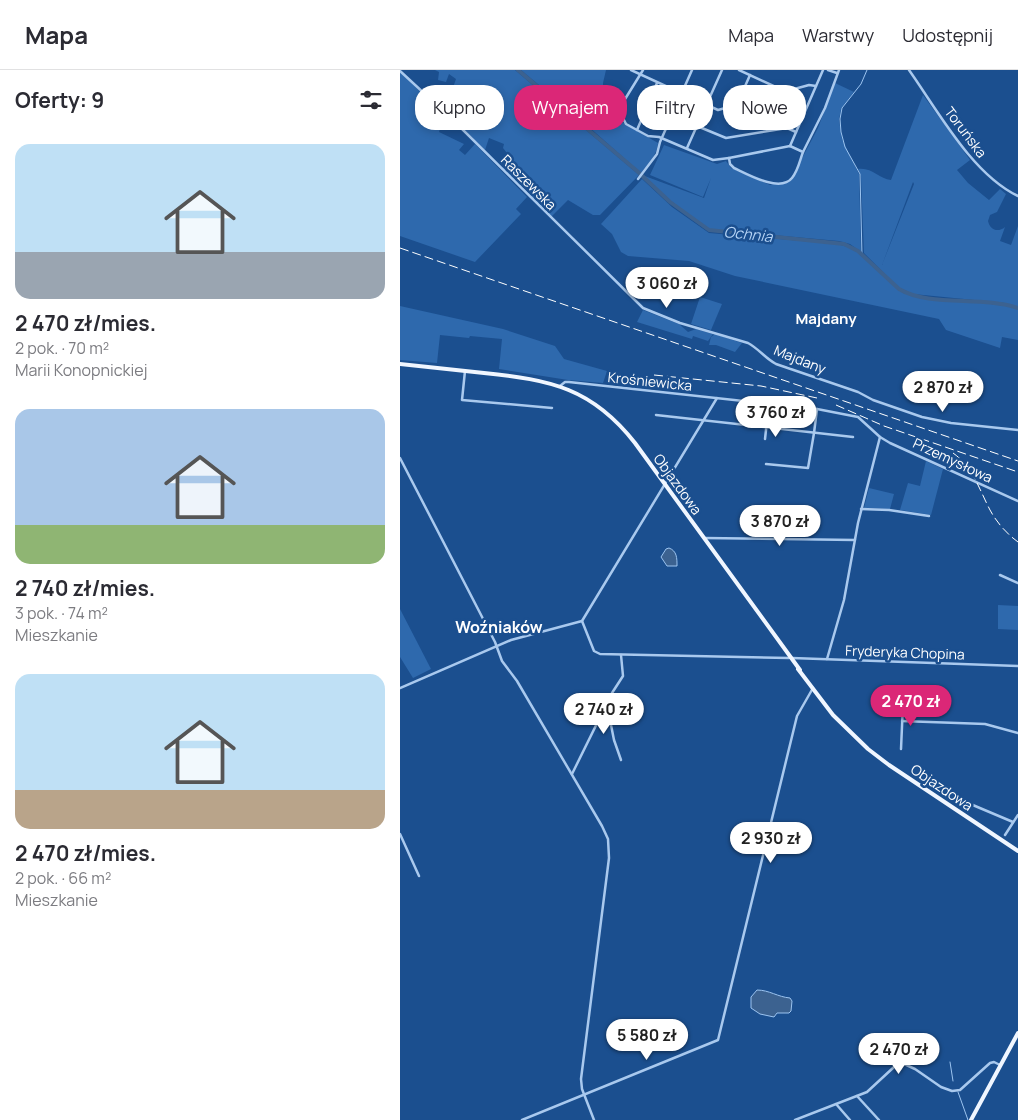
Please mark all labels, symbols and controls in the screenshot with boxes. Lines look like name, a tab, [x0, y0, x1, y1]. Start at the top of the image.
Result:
text: Mapa	[25, 18, 88, 51]
text: Mapa	[728, 23, 774, 47]
text: Warstwy	[802, 23, 874, 47]
text: Udostępnij	[902, 23, 993, 47]
chip: Kupno	[415, 85, 504, 130]
chip: Wynajem	[514, 85, 627, 130]
chip: Filtry	[637, 85, 713, 130]
chip: Nowe	[723, 85, 806, 130]
text: Oferty: 9	[15, 86, 104, 114]
icon: filters	[357, 86, 385, 114]
street label: Toruńska	[941, 103, 991, 161]
street label: Raszewska	[497, 150, 561, 214]
icon: home	[155, 177, 245, 267]
water label: Ochnia	[723, 221, 774, 247]
pin: 3 060 zł	[615, 266, 719, 309]
text: 3 060 zł	[637, 272, 697, 294]
district label: Majdany	[795, 308, 857, 329]
text: 2 470 zł/mies.	[15, 309, 156, 337]
text: 2 pok. · 70 m²	[15, 337, 109, 359]
street label: Majdany	[771, 340, 829, 378]
text: Marii Konopnickiej	[15, 359, 148, 381]
street label: Krośniewicka	[607, 367, 693, 395]
pin: 2 870 zł	[891, 370, 995, 413]
text: 2 870 zł	[913, 376, 973, 398]
pin: 3 760 zł	[724, 396, 828, 438]
text: 3 760 zł	[747, 401, 805, 423]
street label: Przemysłowa	[910, 433, 996, 487]
icon: home	[155, 442, 245, 532]
street label: Objazdowa	[649, 450, 707, 518]
pin: 3 870 zł	[728, 504, 832, 547]
text: 3 870 zł	[751, 510, 809, 532]
text: 2 740 zł/mies.	[15, 574, 155, 602]
text: 3 pok. · 74 m²	[15, 602, 108, 624]
district label: Woźniaków	[455, 616, 543, 638]
text: Mieszkanie	[15, 624, 98, 646]
street label: Fryderyka Chopina	[845, 640, 965, 664]
pin: 2 470 zł	[859, 684, 963, 727]
text: 2 470 zł	[882, 690, 941, 712]
pin: 2 740 zł	[552, 692, 656, 735]
text: 2 740 zł	[575, 698, 633, 720]
icon: home	[155, 707, 245, 797]
street label: Objazdowa	[907, 759, 977, 815]
pin: 2 930 zł	[719, 822, 823, 864]
text: 2 930 zł	[741, 827, 801, 849]
text: 2 470 zł/mies.	[15, 839, 156, 867]
text: 2 pok. · 66 m²	[15, 867, 111, 889]
text: Mieszkanie	[15, 889, 98, 911]
pin: 5 580 zł	[595, 1018, 699, 1061]
text: 5 580 zł	[617, 1024, 677, 1046]
pin: 2 470 zł	[847, 1032, 951, 1075]
text: 2 470 zł	[870, 1038, 929, 1060]

